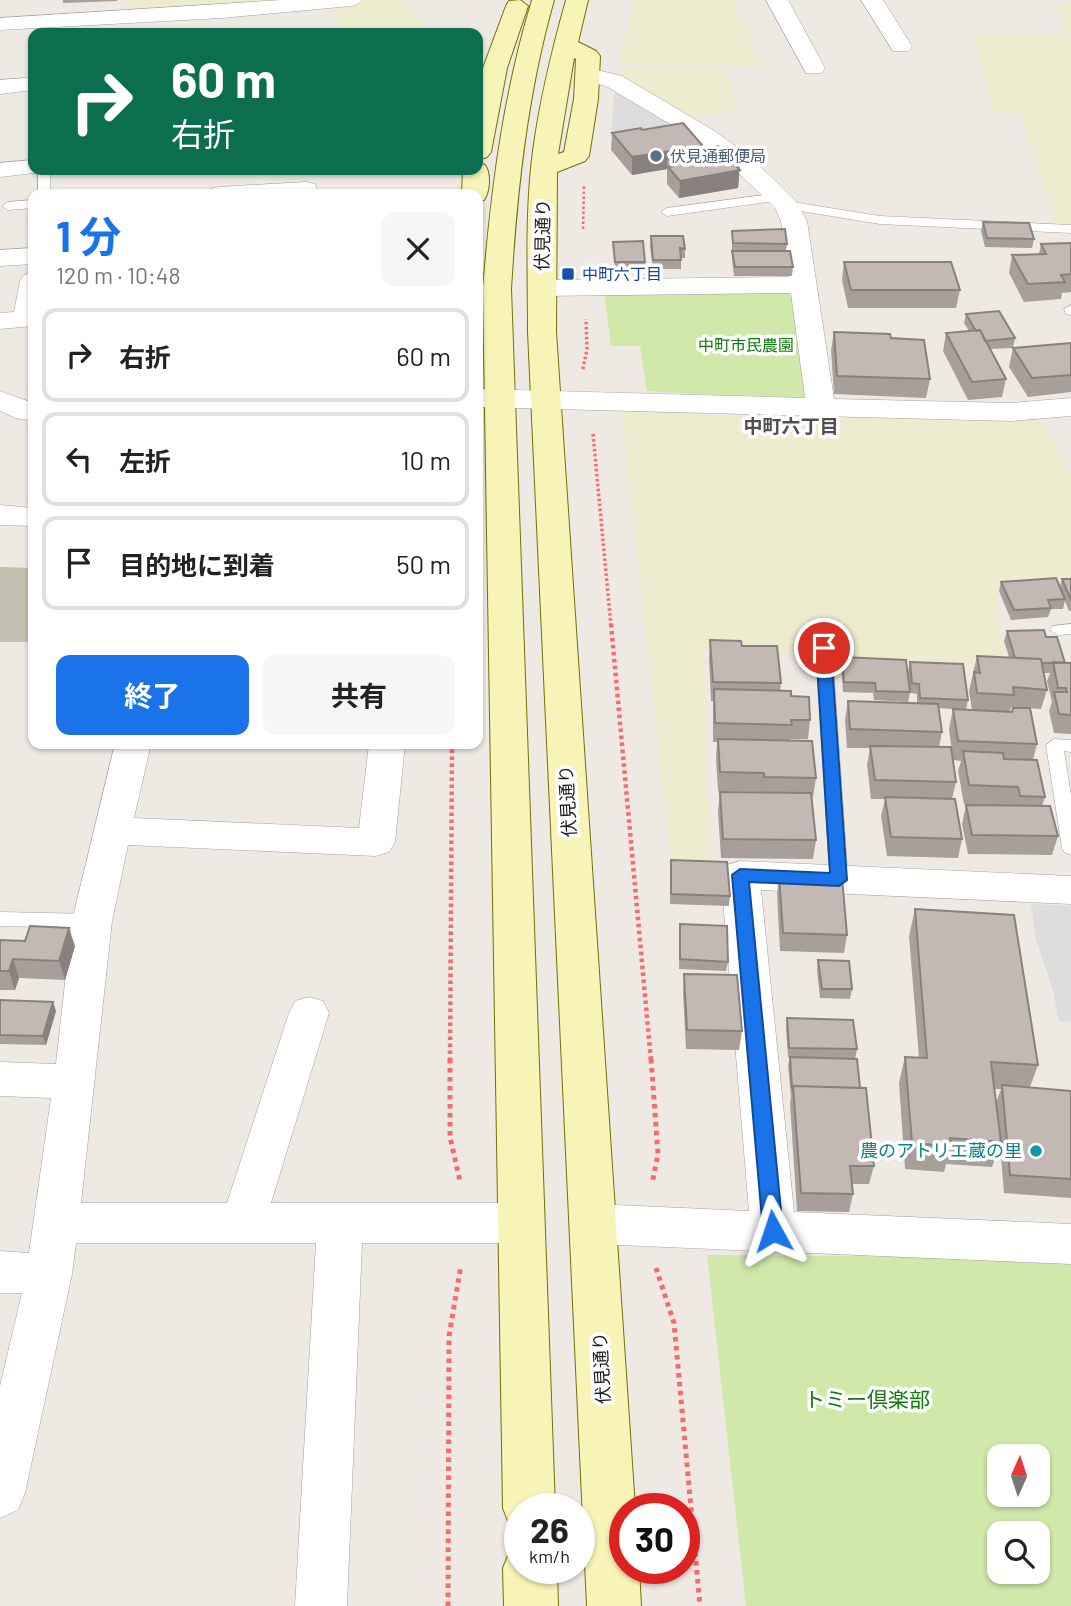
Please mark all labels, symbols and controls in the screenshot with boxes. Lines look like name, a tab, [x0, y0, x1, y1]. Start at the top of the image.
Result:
text: 60 m	[171, 49, 276, 108]
icon: right	[56, 56, 147, 147]
text: 右折	[171, 114, 235, 152]
place label: 伏見通郵便局	[670, 146, 766, 165]
marker: 伏見通郵便局	[648, 148, 664, 164]
street label: 伏見通り	[530, 199, 554, 271]
text: 1 分	[56, 210, 121, 260]
button: close	[381, 212, 455, 286]
text: 120 m · 10:48	[56, 261, 181, 289]
place label: 中町六丁目	[582, 264, 662, 283]
marker: 中町六丁目	[560, 266, 576, 282]
park label: 中町市民農園	[698, 335, 794, 354]
icon: right	[60, 336, 98, 374]
text: 60 m	[396, 340, 451, 371]
text: 右折	[119, 341, 171, 372]
district label: 中町六丁目	[743, 414, 839, 437]
icon: left	[60, 440, 98, 478]
text: 10 m	[401, 444, 451, 475]
text: 左折	[119, 445, 171, 476]
icon: arrive	[60, 544, 98, 582]
text: 50 m	[396, 548, 451, 579]
text: 目的地に到着	[119, 549, 275, 580]
pin	[794, 618, 854, 678]
icon: arrive	[805, 629, 843, 667]
button: 終了	[56, 655, 249, 735]
button: 共有	[263, 655, 455, 735]
street label: 伏見通り	[554, 765, 580, 838]
place label: 農のアトリエ蔵の里	[860, 1139, 1022, 1161]
marker: 農のアトリエ蔵の里	[1028, 1143, 1044, 1159]
position arrow	[736, 1194, 810, 1268]
street label: 伏見通り	[588, 1332, 614, 1405]
park label: トミー倶楽部	[804, 1386, 930, 1411]
north arrow	[987, 1444, 1050, 1507]
map controls	[987, 1444, 1050, 1584]
speed limit sign: 30	[609, 1493, 700, 1584]
text: 26	[530, 1508, 569, 1550]
button: search	[987, 1521, 1050, 1584]
text: km/h	[529, 1545, 570, 1567]

